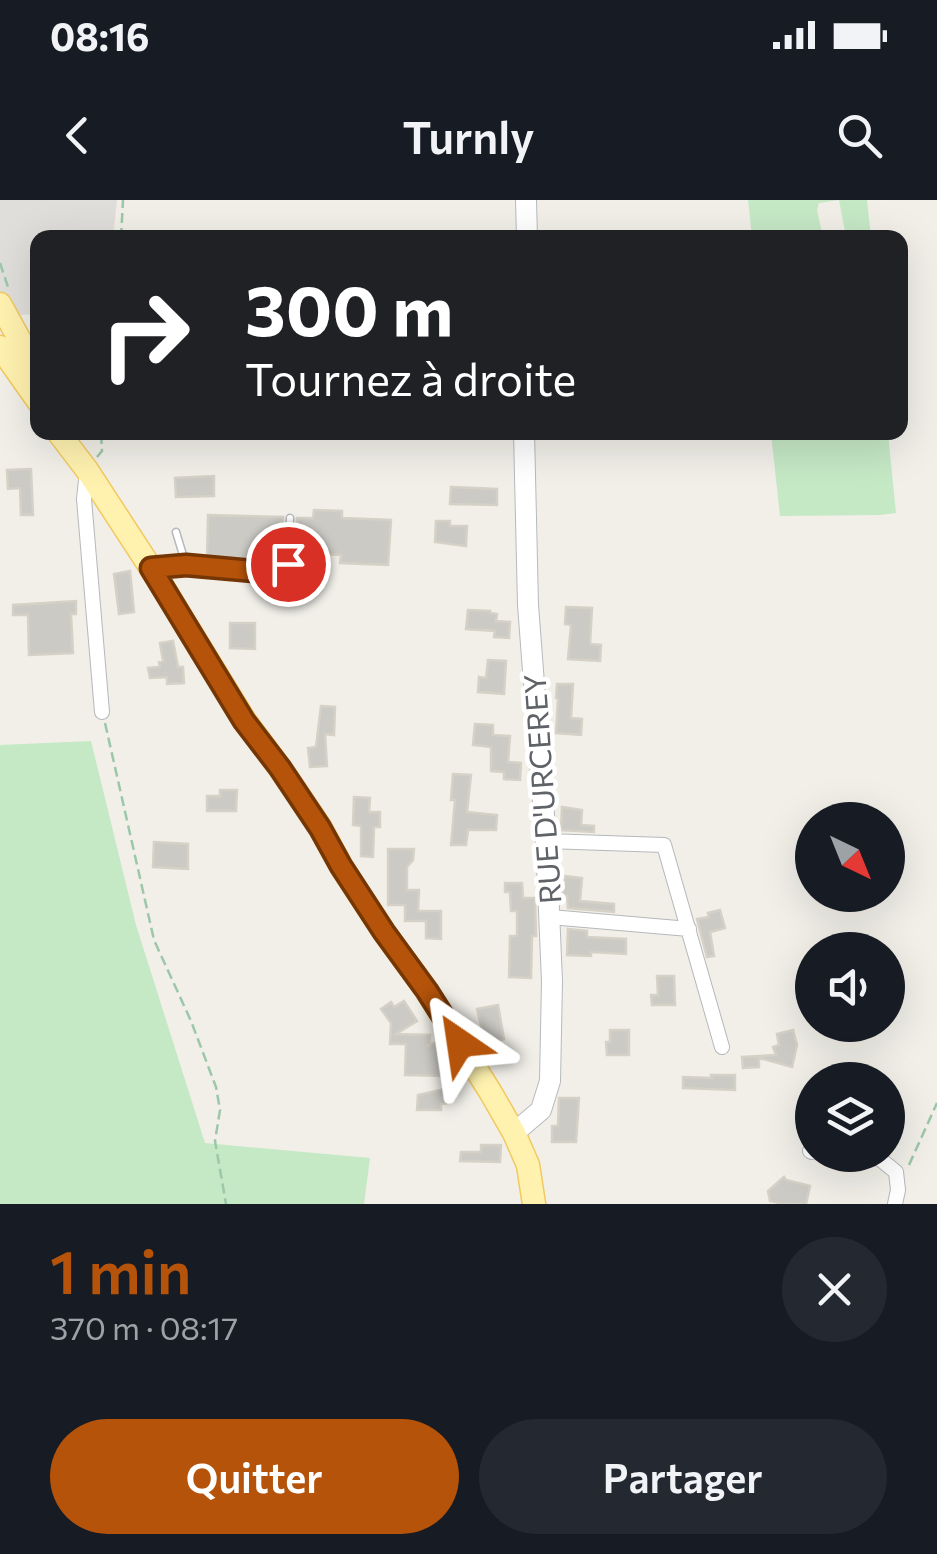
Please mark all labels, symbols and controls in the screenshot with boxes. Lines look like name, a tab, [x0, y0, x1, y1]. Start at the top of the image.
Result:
text: 08:16	[50, 12, 149, 59]
icon: back	[50, 108, 105, 163]
text: Turnly	[403, 108, 534, 163]
icon: search	[832, 108, 887, 163]
text: 300 m	[245, 265, 453, 350]
icon: right	[80, 270, 210, 400]
text: Tournez à droite	[245, 350, 576, 405]
pin	[246, 522, 331, 607]
icon: arrive	[261, 537, 316, 592]
street label: RUE D'URCEREY	[515, 673, 567, 905]
north arrow	[795, 802, 905, 912]
map controls	[795, 802, 905, 1172]
button: sound	[795, 932, 905, 1042]
position arrow	[408, 991, 512, 1095]
button: layers	[795, 1062, 905, 1172]
text: 1 min	[50, 1233, 191, 1306]
button: close	[782, 1237, 887, 1342]
text: 370 m · 08:17	[50, 1307, 238, 1347]
button: Quitter	[50, 1419, 459, 1534]
button: Partager	[479, 1419, 887, 1534]

